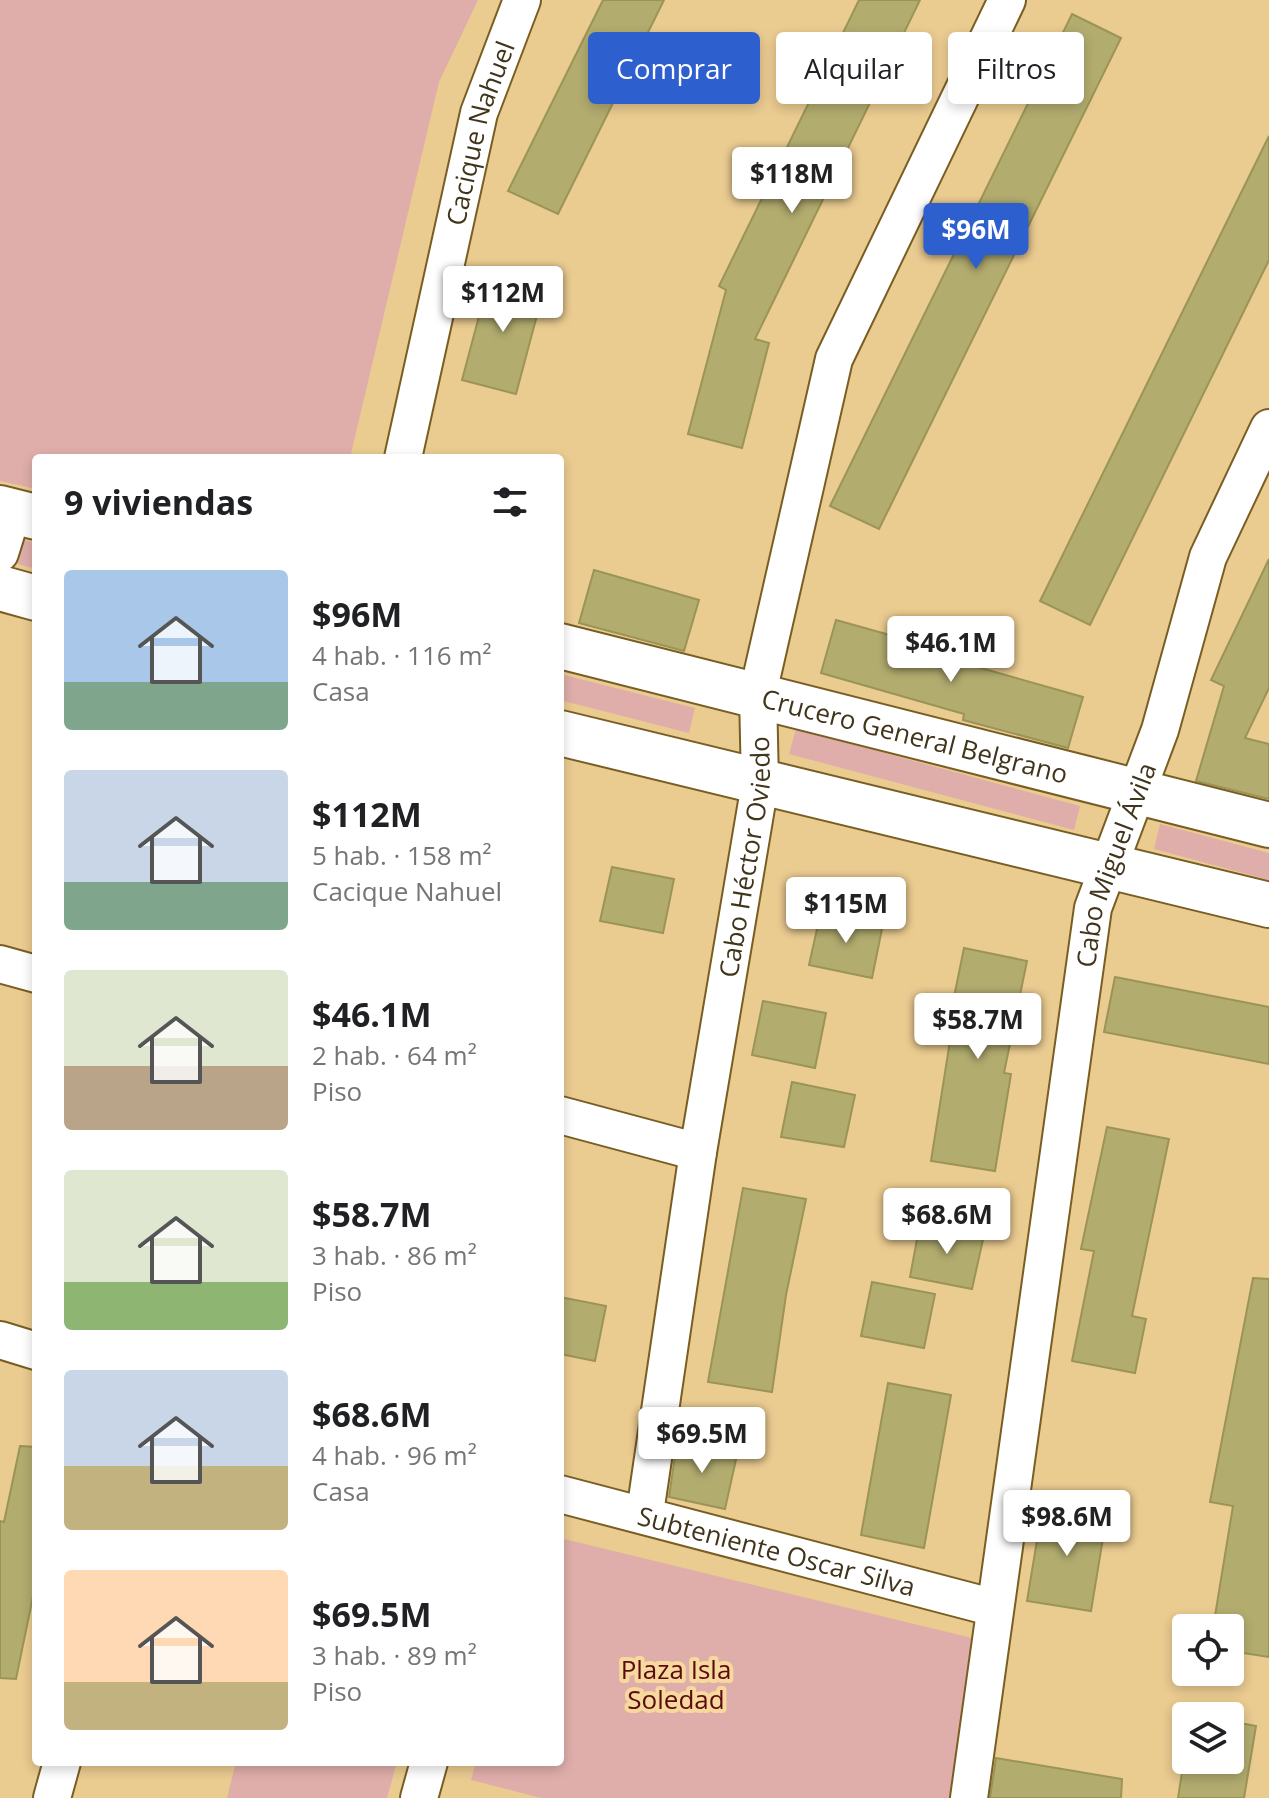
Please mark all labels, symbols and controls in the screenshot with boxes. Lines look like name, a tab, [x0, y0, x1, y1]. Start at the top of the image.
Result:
chip: Comprar	[588, 32, 760, 104]
chip: Alquilar	[776, 32, 932, 104]
chip: Filtros	[948, 32, 1084, 104]
street label: Cacique Nahuel	[437, 36, 523, 229]
pin: $118M	[736, 147, 848, 215]
text: $118M	[750, 155, 834, 191]
pin: $96M	[929, 203, 1023, 271]
text: $96M	[941, 211, 1011, 247]
pin: $112M	[447, 266, 559, 334]
text: $112M	[461, 274, 545, 310]
text: 9 viviendas	[64, 479, 253, 525]
icon: filters	[488, 480, 532, 524]
text: $96M	[312, 591, 402, 637]
icon: home	[128, 602, 224, 698]
pin: $46.1M	[886, 616, 1016, 684]
text: $46.1M	[905, 624, 997, 660]
text: 4 hab. · 116 m²	[312, 637, 492, 673]
text: Casa	[312, 673, 370, 709]
street label: Crucero General Belgrano	[758, 680, 1072, 792]
street label: Cabo Héctor Oviedo	[710, 736, 778, 980]
street label: Cabo Miguel Ávila	[1067, 757, 1164, 970]
text: $112M	[312, 791, 422, 837]
icon: home	[128, 802, 224, 898]
text: 5 hab. · 158 m²	[312, 837, 492, 873]
text: Cacique Nahuel	[312, 873, 502, 909]
pin: $115M	[790, 877, 902, 945]
text: $115M	[804, 885, 888, 921]
text: $46.1M	[312, 991, 432, 1037]
pin: $58.7M	[913, 993, 1043, 1061]
text: $58.7M	[932, 1001, 1024, 1037]
icon: home	[128, 1002, 224, 1098]
text: 2 hab. · 64 m²	[312, 1037, 477, 1073]
text: Piso	[312, 1073, 362, 1109]
pin: $68.6M	[882, 1188, 1012, 1256]
text: $58.7M	[312, 1191, 432, 1237]
text: $68.6M	[901, 1196, 993, 1232]
icon: home	[128, 1202, 224, 1298]
text: 3 hab. · 86 m²	[312, 1237, 477, 1273]
text: Piso	[312, 1273, 362, 1309]
text: $68.6M	[312, 1391, 432, 1437]
icon: home	[128, 1402, 224, 1498]
pin: $69.5M	[637, 1407, 767, 1475]
text: $69.5M	[656, 1415, 748, 1451]
text: 4 hab. · 96 m²	[312, 1437, 477, 1473]
text: Casa	[312, 1473, 370, 1509]
pin: $98.6M	[1002, 1490, 1132, 1558]
street label: Subteniente Oscar Silva	[634, 1497, 919, 1604]
text: $98.6M	[1021, 1498, 1113, 1534]
text: $69.5M	[312, 1591, 432, 1637]
icon: home	[128, 1602, 224, 1698]
map controls	[1172, 1614, 1244, 1774]
button: locate	[1172, 1614, 1244, 1686]
text: 3 hab. · 89 m²	[312, 1637, 477, 1673]
park label: Plaza Isla Soledad	[621, 1651, 731, 1717]
text: Piso	[312, 1673, 362, 1709]
button: layers	[1172, 1702, 1244, 1774]

